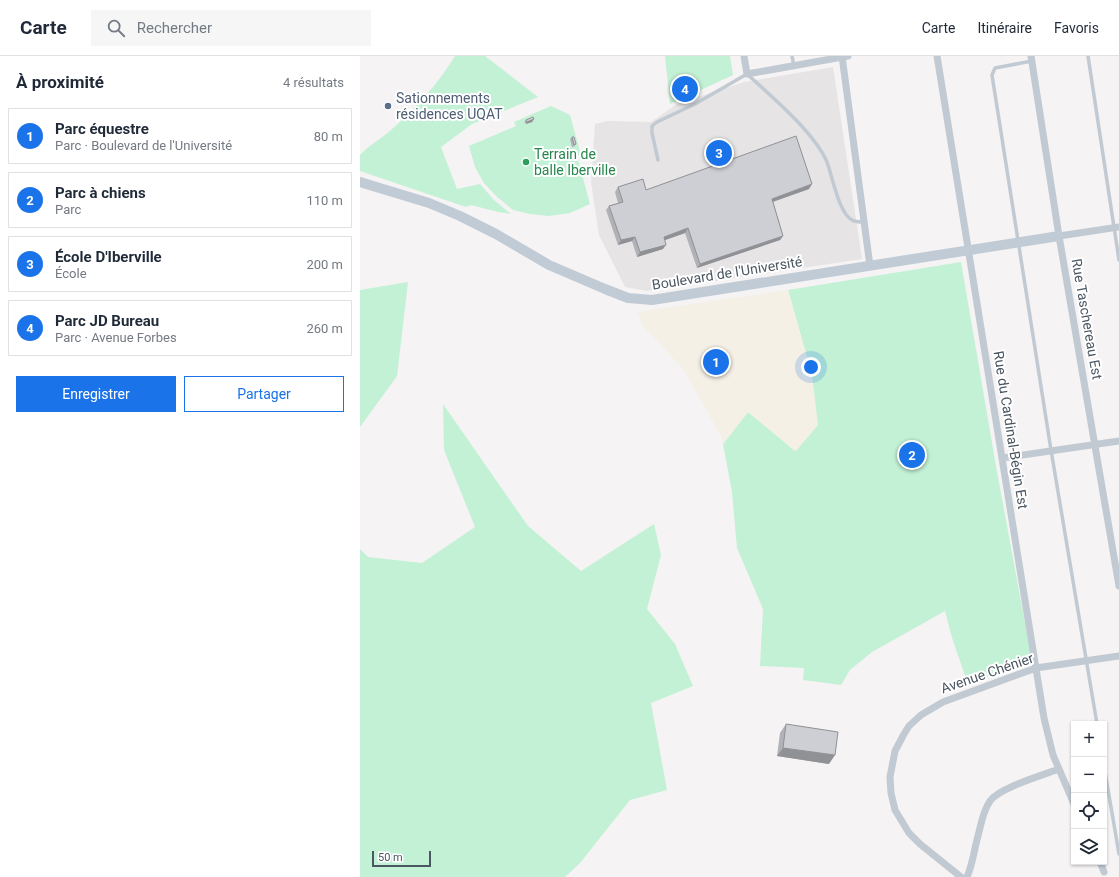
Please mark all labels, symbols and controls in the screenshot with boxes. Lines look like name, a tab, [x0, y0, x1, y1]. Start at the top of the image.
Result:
search box	[91, 10, 371, 46]
text: Carte	[20, 16, 67, 39]
icon: search	[105, 17, 127, 39]
text: Rechercher	[137, 19, 212, 37]
text: Carte	[922, 20, 955, 36]
text: Itinéraire	[977, 20, 1032, 36]
text: Favoris	[1054, 20, 1099, 36]
text: À proximité	[16, 72, 104, 92]
pin: 4	[672, 74, 698, 104]
text: 4 résultats	[283, 75, 344, 90]
place label: Sationnements résidences UQAT	[396, 90, 503, 122]
marker: Sationnements résidences UQAT	[383, 101, 393, 111]
text: Parc équestre	[55, 120, 149, 138]
text: 1	[26, 129, 34, 144]
text: 80 m	[314, 129, 343, 144]
text: Parc · Boulevard de l'Université	[55, 138, 232, 153]
pin: 3	[706, 138, 732, 168]
place label: Terrain de balle Iberville	[534, 146, 616, 178]
marker: Terrain de balle Iberville	[521, 157, 531, 167]
text: Parc à chiens	[55, 184, 146, 202]
text: 2	[26, 193, 34, 208]
text: 110 m	[306, 193, 343, 208]
text: Parc	[55, 202, 81, 217]
text: École D'Iberville	[55, 248, 162, 266]
street label: Boulevard de l'Université	[651, 253, 803, 293]
text: 3	[26, 257, 34, 272]
text: 200 m	[306, 257, 343, 272]
street label: Rue Taschereau Est	[1068, 257, 1106, 381]
text: École	[55, 266, 87, 281]
text: Parc JD Bureau	[55, 312, 159, 330]
text: 4	[26, 321, 34, 336]
text: 260 m	[306, 321, 343, 336]
text: Parc · Avenue Forbes	[55, 330, 177, 345]
pin: 1	[703, 347, 729, 377]
street label: Rue du Cardinal-Bégin Est	[991, 350, 1031, 511]
your location	[801, 357, 821, 377]
button: Enregistrer	[16, 376, 176, 412]
button: Partager	[184, 376, 344, 412]
pin: 2	[899, 440, 925, 470]
street label: Avenue Chénier	[939, 650, 1036, 696]
map controls	[1071, 721, 1107, 865]
button: +	[1071, 721, 1107, 757]
button: −	[1071, 757, 1107, 793]
button: locate	[1071, 793, 1107, 829]
button: layers	[1071, 829, 1107, 865]
scale bar	[372, 849, 431, 868]
text: 50 m	[378, 851, 403, 864]

